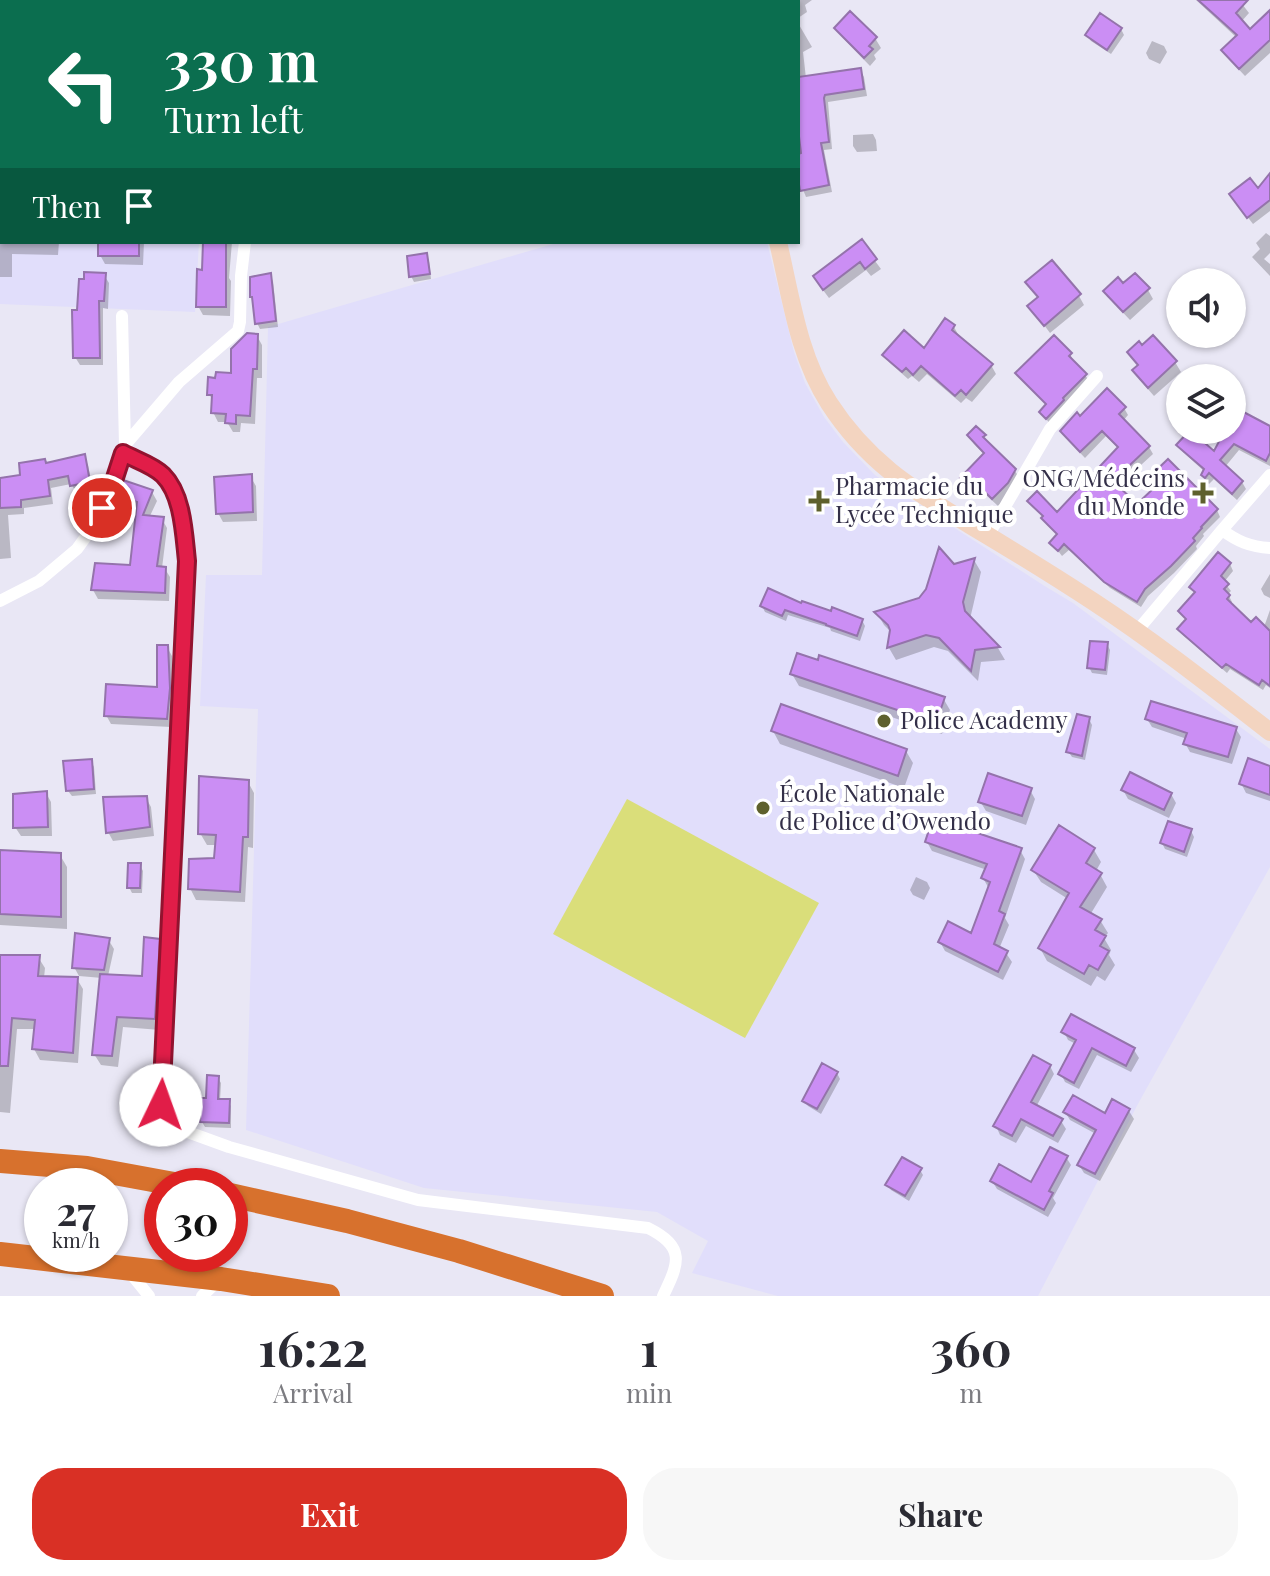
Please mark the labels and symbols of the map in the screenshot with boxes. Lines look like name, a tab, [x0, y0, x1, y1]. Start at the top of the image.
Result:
place label: ONG/Médécins du Monde	[1022, 461, 1185, 521]
place label: Pharmacie du Lycée Technique	[835, 469, 1014, 529]
pin	[68, 474, 136, 542]
marker: ONG/Médécins du Monde	[1192, 482, 1214, 504]
marker: Pharmacie du Lycée Technique	[810, 492, 828, 510]
place label: Police Academy	[900, 703, 1068, 735]
marker: Police Academy	[875, 712, 893, 730]
place label: École Nationale de Police d’Owendo	[779, 776, 991, 836]
marker: École Nationale de Police d’Owendo	[754, 799, 772, 817]
position arrow	[119, 1063, 203, 1147]
speed limit sign: 30	[144, 1168, 248, 1272]

